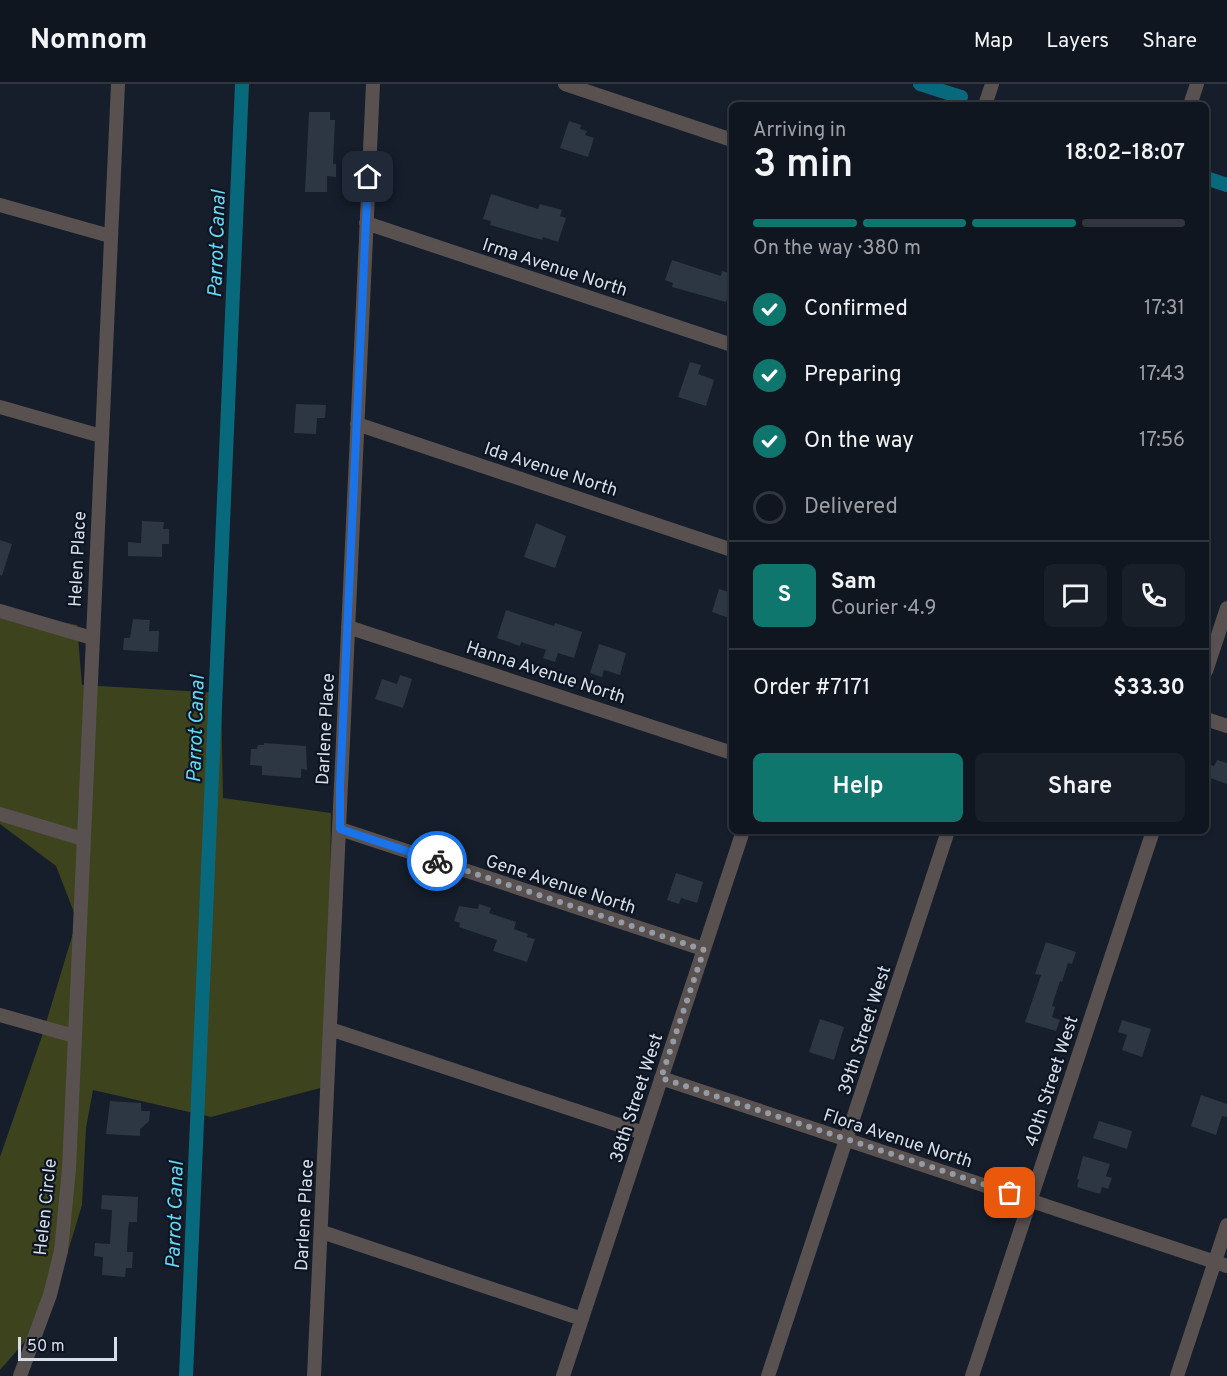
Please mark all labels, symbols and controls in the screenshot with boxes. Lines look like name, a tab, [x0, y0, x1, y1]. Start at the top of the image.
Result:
text: Nomnom	[30, 23, 147, 59]
text: Map	[974, 28, 1013, 55]
text: Layers	[1046, 28, 1109, 55]
text: Share	[1142, 28, 1197, 55]
text: Arriving in	[753, 118, 846, 144]
text: 18:02–18:07	[1066, 140, 1185, 167]
text: 3 min	[753, 142, 853, 191]
pin	[342, 151, 393, 202]
icon: home	[351, 160, 384, 193]
water label: Parrot Canal	[203, 189, 233, 298]
street label: Irma Avenue North	[479, 234, 630, 303]
text: On the way · 380 m	[753, 236, 921, 262]
icon: check	[753, 293, 786, 326]
text: Confirmed	[804, 296, 908, 323]
text: 17:31	[1144, 296, 1185, 322]
icon: check	[753, 359, 786, 392]
text: Preparing	[804, 362, 902, 389]
text: 17:43	[1139, 362, 1185, 388]
icon: check	[753, 425, 786, 458]
text: On the way	[804, 428, 914, 455]
text: 17:56	[1139, 428, 1185, 454]
street label: Ida Avenue North	[481, 438, 620, 503]
text: Delivered	[804, 494, 898, 521]
street label: Helen Place	[65, 511, 92, 608]
button: chat	[1044, 564, 1107, 627]
button: phone	[1122, 564, 1185, 627]
text: Sam	[831, 569, 876, 596]
text: S	[778, 582, 791, 609]
text: Courier · 4.9	[831, 596, 936, 622]
street label: Hanna Avenue North	[463, 637, 628, 710]
street label: Darlene Place	[312, 673, 341, 786]
water label: Parrot Canal	[182, 674, 212, 783]
text: Order #7171	[753, 675, 870, 702]
text: $33.30	[1113, 675, 1185, 702]
button: Help	[753, 753, 963, 822]
button: Share	[975, 753, 1185, 822]
courier	[407, 831, 467, 891]
icon: bike	[421, 845, 454, 878]
street label: Gene Avenue North	[482, 850, 639, 921]
street label: 39th Street West	[834, 963, 897, 1098]
street label: 40th Street West	[1020, 1013, 1084, 1150]
street label: 38th Street West	[606, 1031, 669, 1166]
street label: Flora Avenue North	[820, 1104, 975, 1174]
street label: Helen Circle	[30, 1158, 63, 1257]
street label: Darlene Place	[291, 1159, 320, 1272]
water label: Parrot Canal	[161, 1160, 191, 1269]
pin	[984, 1167, 1035, 1218]
icon: bag	[993, 1176, 1026, 1209]
scale bar	[18, 1334, 117, 1362]
text: 50 m	[27, 1337, 65, 1357]

